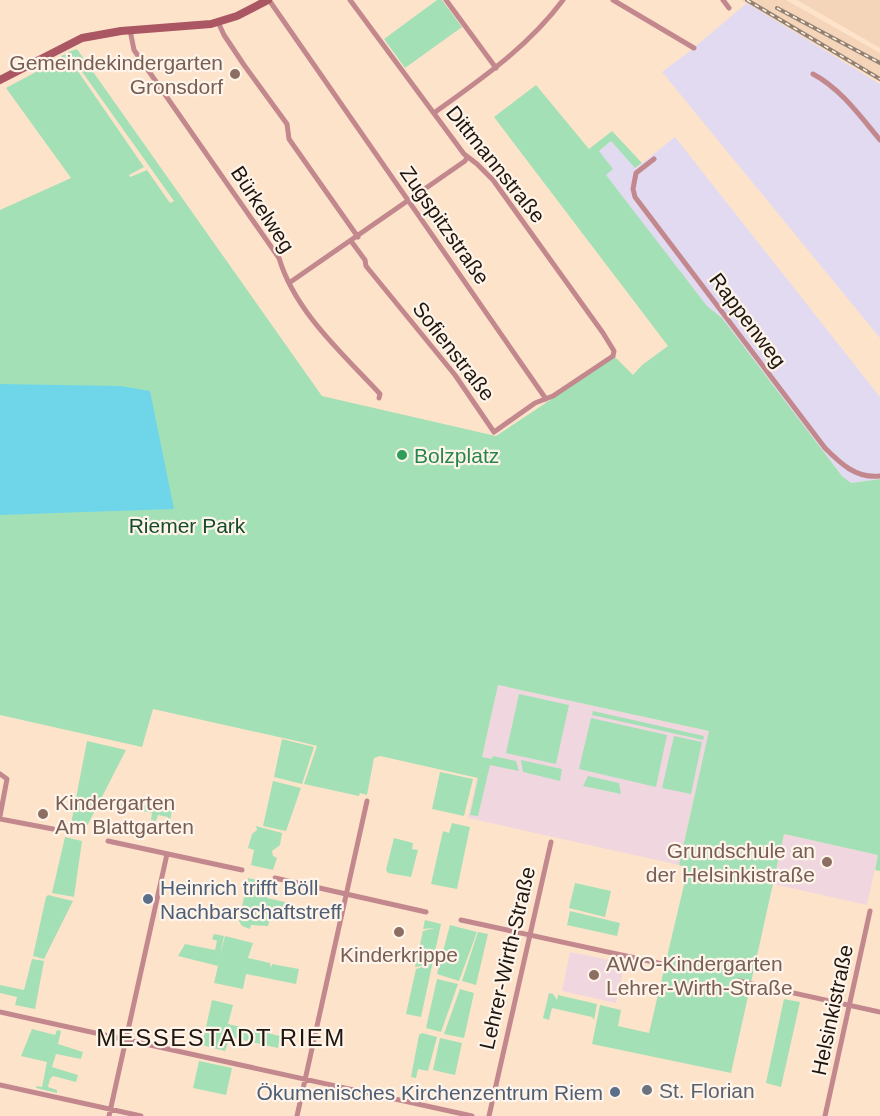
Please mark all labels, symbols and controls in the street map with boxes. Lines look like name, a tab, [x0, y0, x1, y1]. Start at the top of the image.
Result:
place label: Gemeindekindergarten Gronsdorf	[9, 51, 223, 98]
marker: Gemeindekindergarten Gronsdorf	[228, 67, 242, 81]
street label: Dittmannstraße	[442, 101, 550, 227]
street label: Bürkelweg	[227, 162, 299, 256]
street label: Zugspitzstraße	[396, 162, 494, 288]
street label: Rappenweg	[705, 268, 791, 372]
street label: Sofienstraße	[408, 297, 500, 405]
place label: Bolzplatz	[414, 444, 499, 467]
marker: Bolzplatz	[395, 448, 409, 462]
park label: Riemer Park	[129, 514, 246, 537]
place label: Kindergarten Am Blattgarten	[55, 791, 194, 838]
marker: Kindergarten Am Blattgarten	[36, 807, 50, 821]
place label: Grundschule an der Helsinkistraße	[646, 839, 815, 886]
marker: Grundschule an der Helsinkistraße	[820, 855, 834, 869]
street label: Lehrer-Wirth-Straße	[475, 864, 539, 1052]
place label: Heinrich trifft Böll Nachbarschaftstreff	[160, 876, 342, 923]
marker: Heinrich trifft Böll Nachbarschaftstreff	[141, 892, 155, 906]
marker: Kinderkrippe	[392, 925, 406, 939]
place label: Kinderkrippe	[340, 943, 458, 966]
street label: Helsinkistraße	[807, 943, 857, 1077]
place label: AWO-Kindergarten Lehrer-Wirth-Straße	[606, 952, 793, 999]
marker: AWO-Kindergarten Lehrer-Wirth-Straße	[587, 968, 601, 982]
district label: MESSESTADT RIEM	[96, 1024, 346, 1051]
place label: St. Florian	[659, 1079, 755, 1102]
place label: Ökumenisches Kirchenzentrum Riem	[256, 1081, 603, 1104]
marker: St. Florian	[640, 1083, 654, 1097]
marker: Ökumenisches Kirchenzentrum Riem	[608, 1085, 622, 1099]

